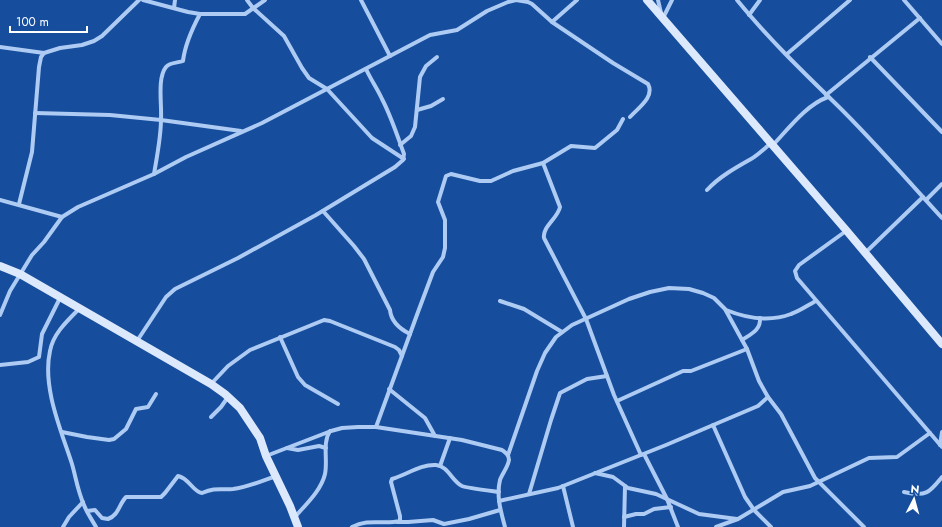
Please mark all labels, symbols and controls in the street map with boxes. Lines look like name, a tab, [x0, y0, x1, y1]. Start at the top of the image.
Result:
scale bar	[10, 8, 87, 34]
text: 100 m	[16, 13, 49, 31]
north arrow	[894, 479, 934, 519]
text: N	[910, 481, 920, 497]

